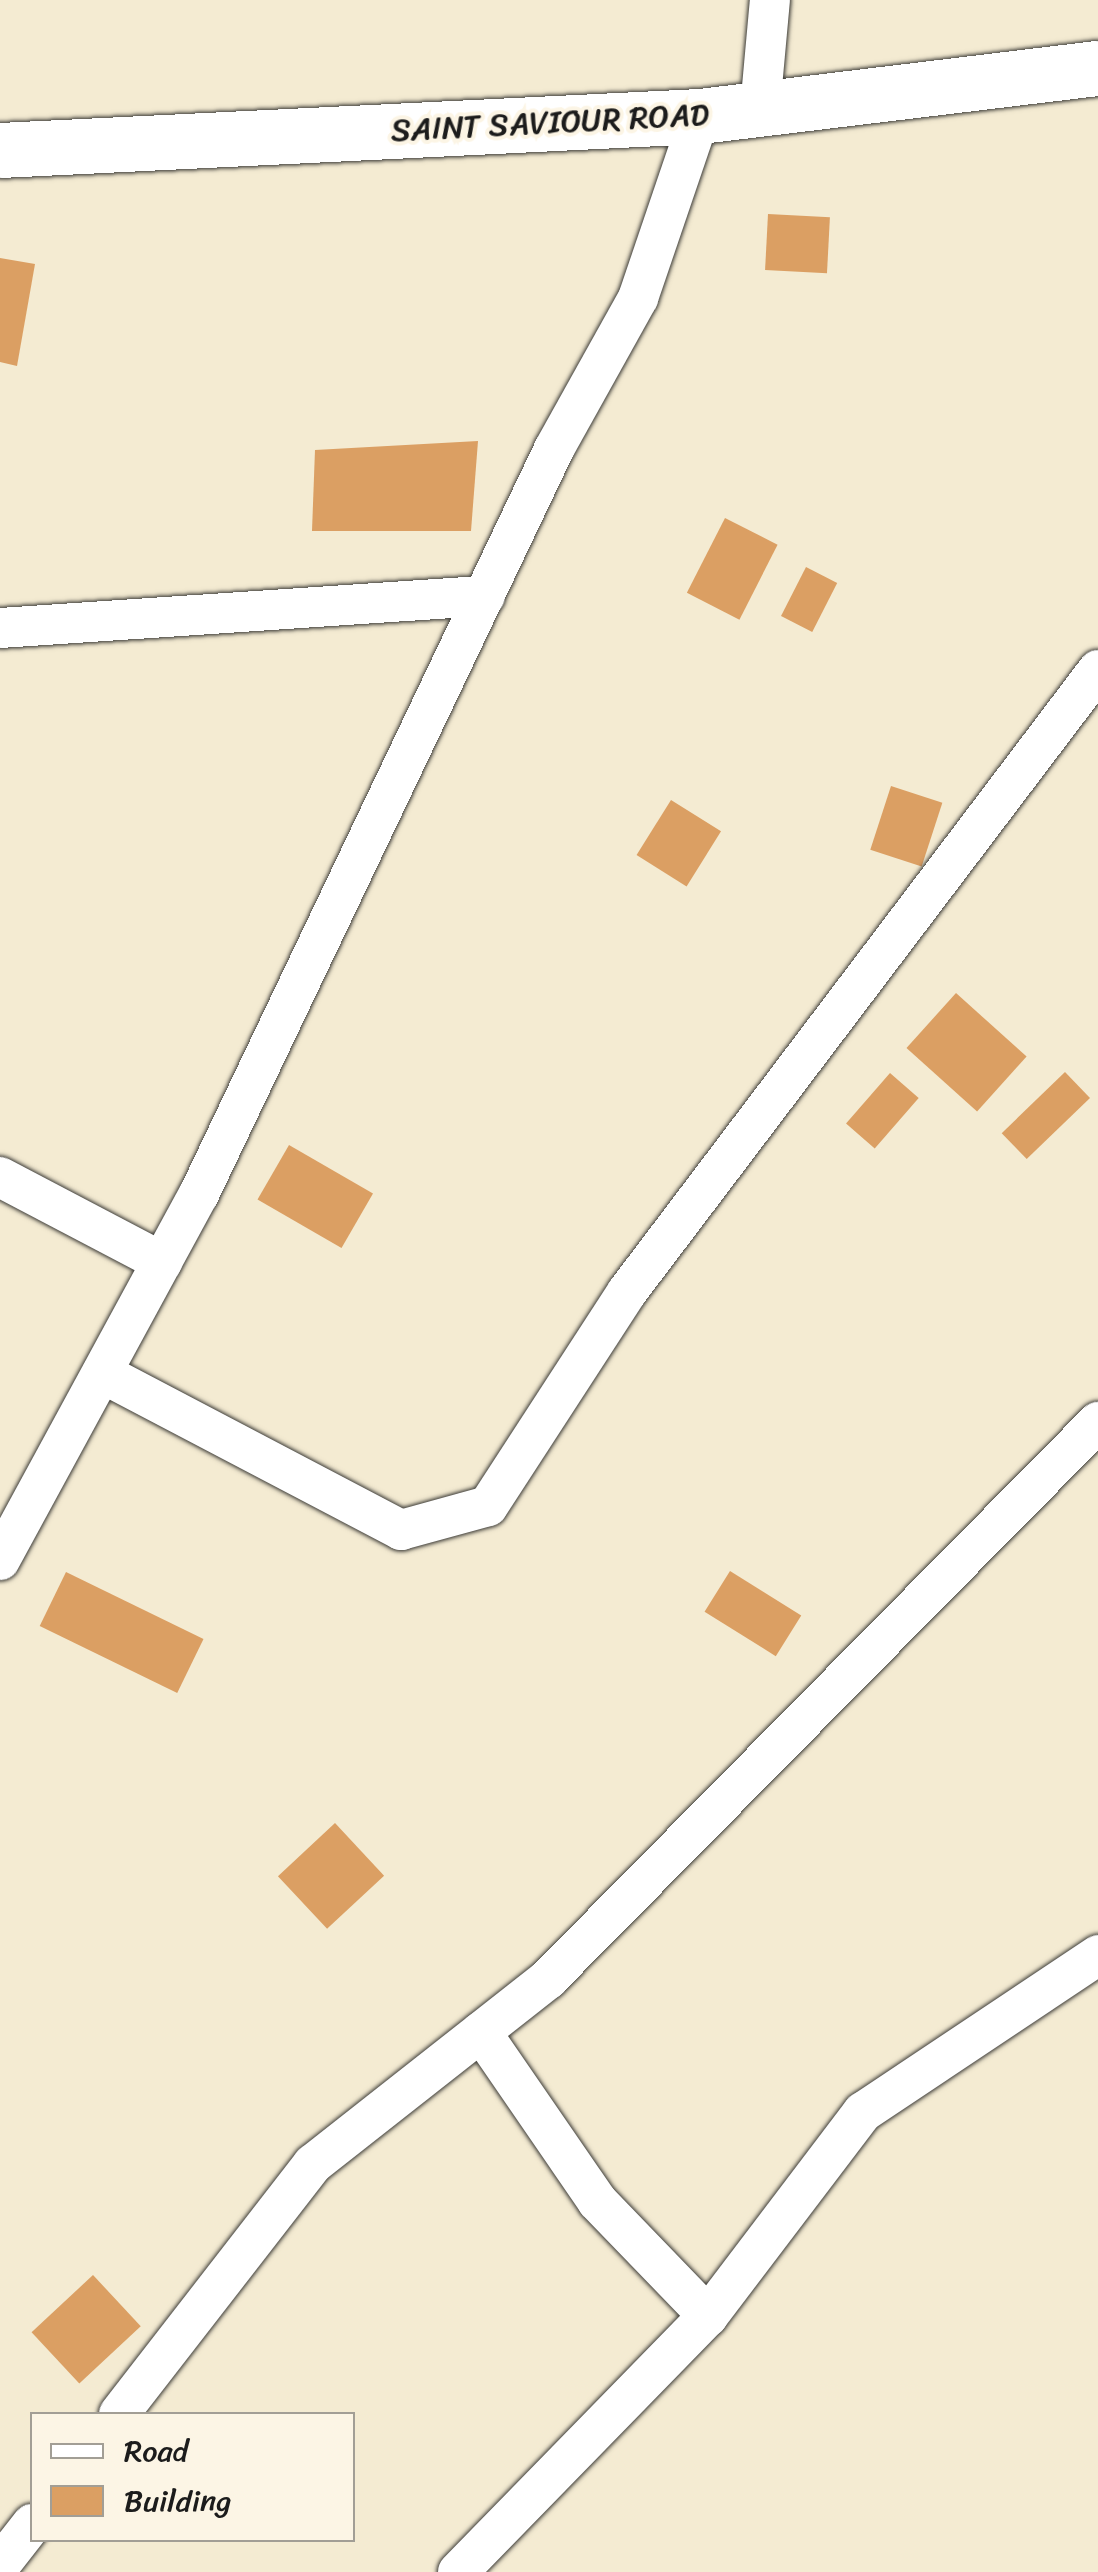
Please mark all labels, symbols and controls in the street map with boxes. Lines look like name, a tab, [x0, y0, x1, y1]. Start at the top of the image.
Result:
street label: SAINT SAVIOUR ROAD	[391, 96, 709, 150]
legend	[30, 2412, 355, 2542]
text: Road	[124, 2424, 188, 2478]
text: Building	[124, 2474, 231, 2528]

